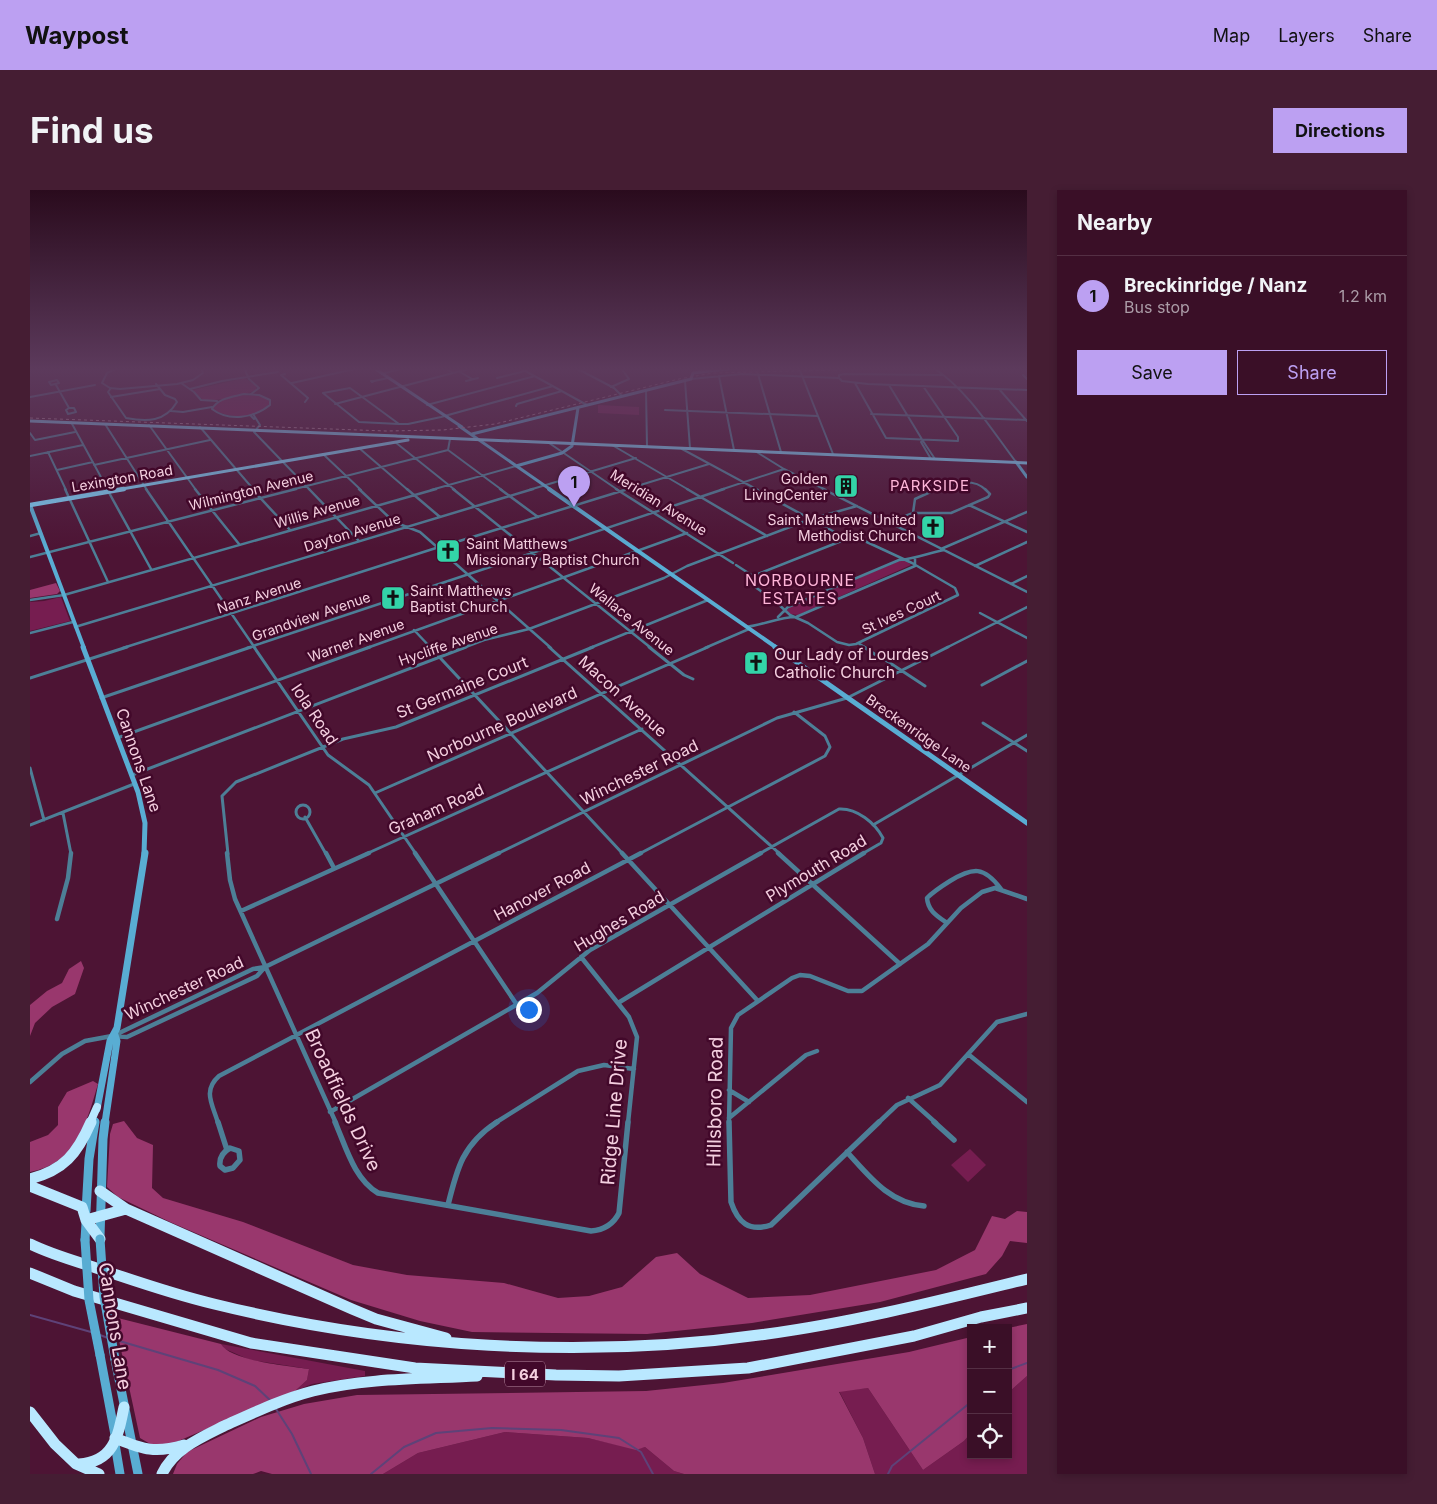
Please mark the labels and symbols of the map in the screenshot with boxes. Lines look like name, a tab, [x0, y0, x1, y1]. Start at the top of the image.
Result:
street label: Lexington Road	[70, 461, 174, 495]
street label: Meridian Avenue	[607, 465, 711, 539]
street label: Wilmington Avenue	[187, 466, 315, 514]
pin: 1	[558, 466, 590, 507]
place label: Golden LivingCenter	[744, 470, 828, 503]
building icon: Golden LivingCenter	[833, 473, 859, 499]
district label: PARKSIDE	[890, 476, 970, 495]
street label: Willis Avenue	[272, 491, 362, 531]
street label: Dayton Avenue	[302, 509, 402, 555]
place label: Saint Matthews United Methodist Church	[767, 511, 916, 544]
church icon: Saint Matthews United Methodist Church	[920, 514, 946, 540]
place label: Saint Matthews Missionary Baptist Church	[466, 535, 640, 568]
church icon: Saint Matthews Missionary Baptist Church	[435, 538, 461, 564]
district label: NORBOURNE ESTATES	[745, 570, 855, 608]
street label: Nanz Avenue	[215, 573, 303, 617]
street label: Wallace Avenue	[586, 579, 678, 659]
place label: Saint Matthews Baptist Church	[410, 582, 511, 615]
church icon: Saint Matthews Baptist Church	[380, 585, 406, 611]
street label: St Ives Court	[859, 586, 944, 638]
street label: Grandview Avenue	[249, 588, 373, 644]
street label: Warner Avenue	[306, 615, 406, 665]
street label: Hycliffe Avenue	[396, 619, 500, 669]
place label: Our Lady of Lourdes Catholic Church	[774, 644, 929, 682]
church icon: Our Lady of Lourdes Catholic Church	[743, 650, 769, 676]
street label: Macon Avenue	[575, 651, 671, 741]
street label: St Germaine Court	[393, 652, 531, 722]
street label: Iola Road	[287, 679, 343, 749]
street label: Norbourne Boulevard	[424, 682, 580, 766]
street label: Breckenridge Lane	[863, 690, 975, 776]
street label: Cannons Lane	[112, 706, 166, 814]
street label: Winchester Road	[577, 735, 701, 809]
street label: Graham Road	[385, 779, 487, 839]
street label: Plymouth Road	[762, 830, 870, 906]
street label: Hanover Road	[490, 857, 594, 925]
street label: Hughes Road	[570, 886, 668, 956]
street label: Winchester Road	[121, 952, 247, 1024]
your location	[516, 997, 542, 1023]
street label: Broadfields Drive	[300, 1025, 386, 1175]
street label: Hillsboro Road	[702, 1037, 728, 1167]
street label: Ridge Line Drive	[596, 1038, 632, 1186]
street label: Cannons Lane	[94, 1261, 136, 1391]
road number: I 64	[505, 1362, 545, 1386]

